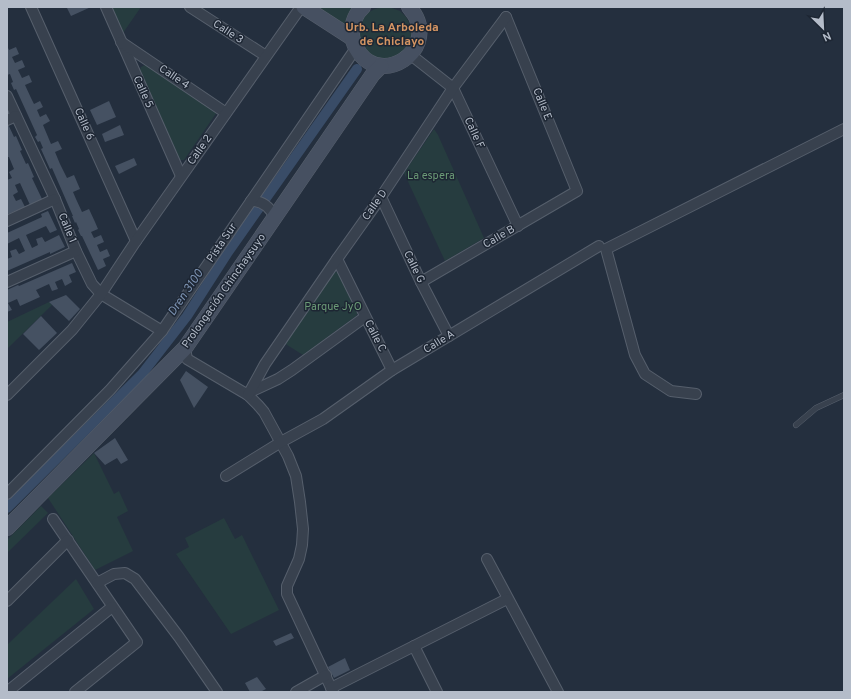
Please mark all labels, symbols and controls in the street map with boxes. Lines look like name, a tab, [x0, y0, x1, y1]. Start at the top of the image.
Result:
north arrow	[803, 8, 843, 48]
street label: Calle 3	[210, 17, 246, 47]
district label: Urb. La Arboleda de Chiclayo	[345, 20, 439, 50]
text: N	[820, 28, 833, 44]
street label: Calle 4	[156, 62, 192, 92]
street label: Calle 5	[130, 74, 156, 111]
street label: Calle E	[529, 86, 555, 122]
street label: Calle 6	[71, 106, 97, 142]
street label: Calle F	[461, 115, 487, 151]
street label: Calle 2	[185, 132, 215, 168]
park label: La espera	[407, 169, 455, 183]
street label: Calle D	[359, 187, 391, 223]
street label: Calle 1	[54, 211, 80, 245]
street label: Pista Sur	[204, 220, 241, 265]
street label: Calle B	[481, 222, 517, 252]
street label: Prolongación Chinchaysuyo	[179, 231, 269, 351]
street label: Calle G	[400, 248, 428, 286]
water label: Dren 3100	[165, 266, 208, 319]
park label: Parque JyO	[304, 300, 362, 314]
street label: Calle C	[361, 318, 389, 354]
street label: Calle A	[421, 327, 457, 357]

